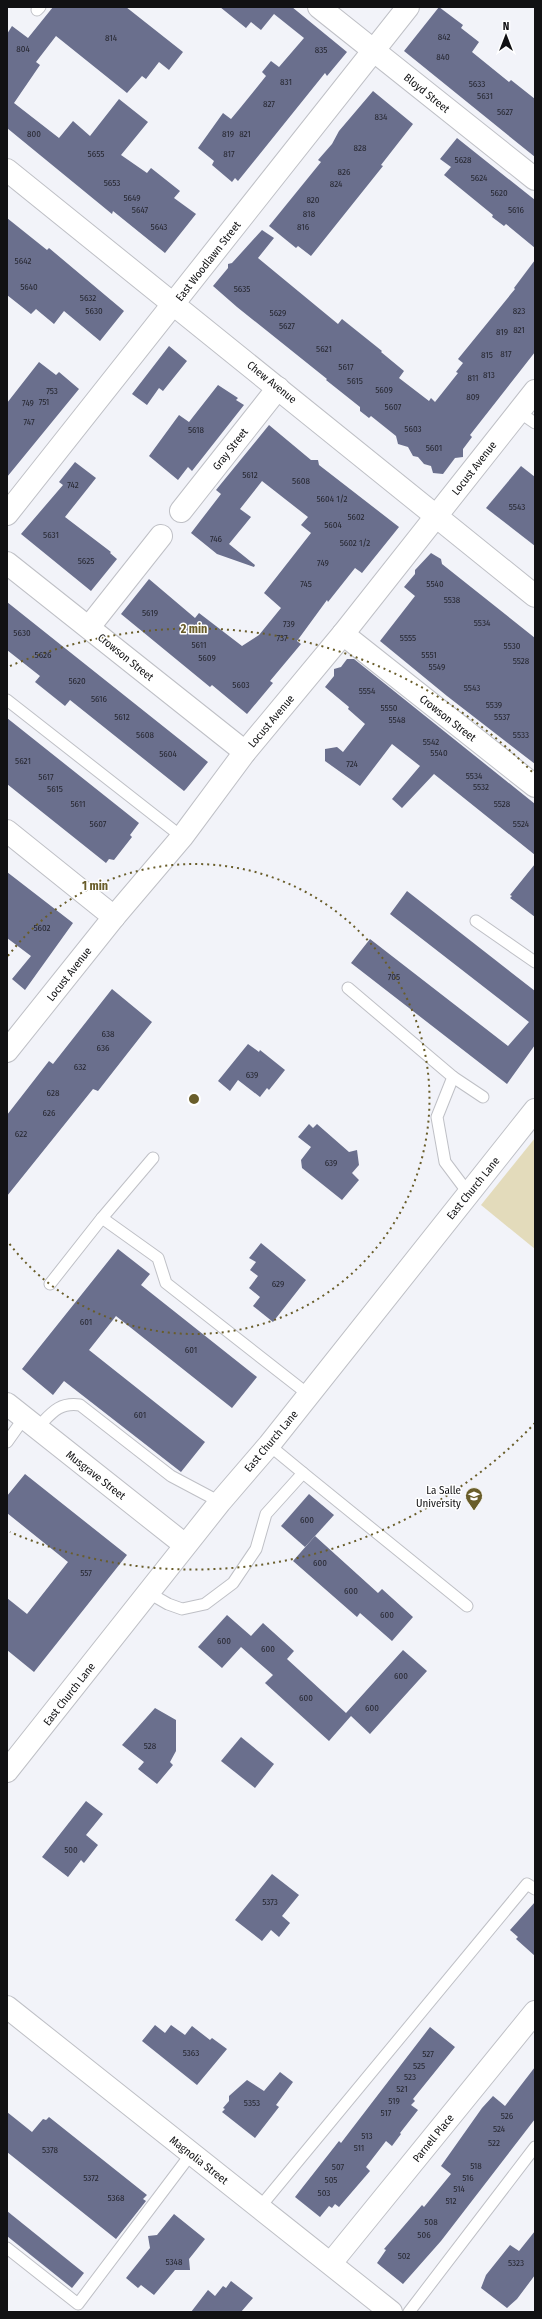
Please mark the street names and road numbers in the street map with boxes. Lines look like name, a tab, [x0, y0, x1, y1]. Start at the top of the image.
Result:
street label: Bloyd Street	[401, 71, 452, 116]
street label: East Woodlawn Street	[173, 219, 244, 304]
street label: Chew Avenue	[244, 359, 299, 406]
street label: Gray Street	[210, 425, 251, 473]
street label: Locust Avenue	[449, 439, 499, 498]
street label: Crowson Street	[95, 631, 156, 684]
street label: Locust Avenue	[246, 692, 297, 750]
street label: Crowson Street	[417, 692, 479, 745]
street label: Locust Avenue	[44, 945, 94, 1004]
street label: East Church Lane	[444, 1155, 502, 1222]
street label: East Church Lane	[242, 1408, 301, 1475]
street label: Musgrave Street	[63, 1448, 128, 1503]
street label: East Church Lane	[41, 1660, 98, 1728]
street label: Parnell Place	[410, 2112, 457, 2165]
street label: Magnolia Street	[167, 2134, 231, 2187]

